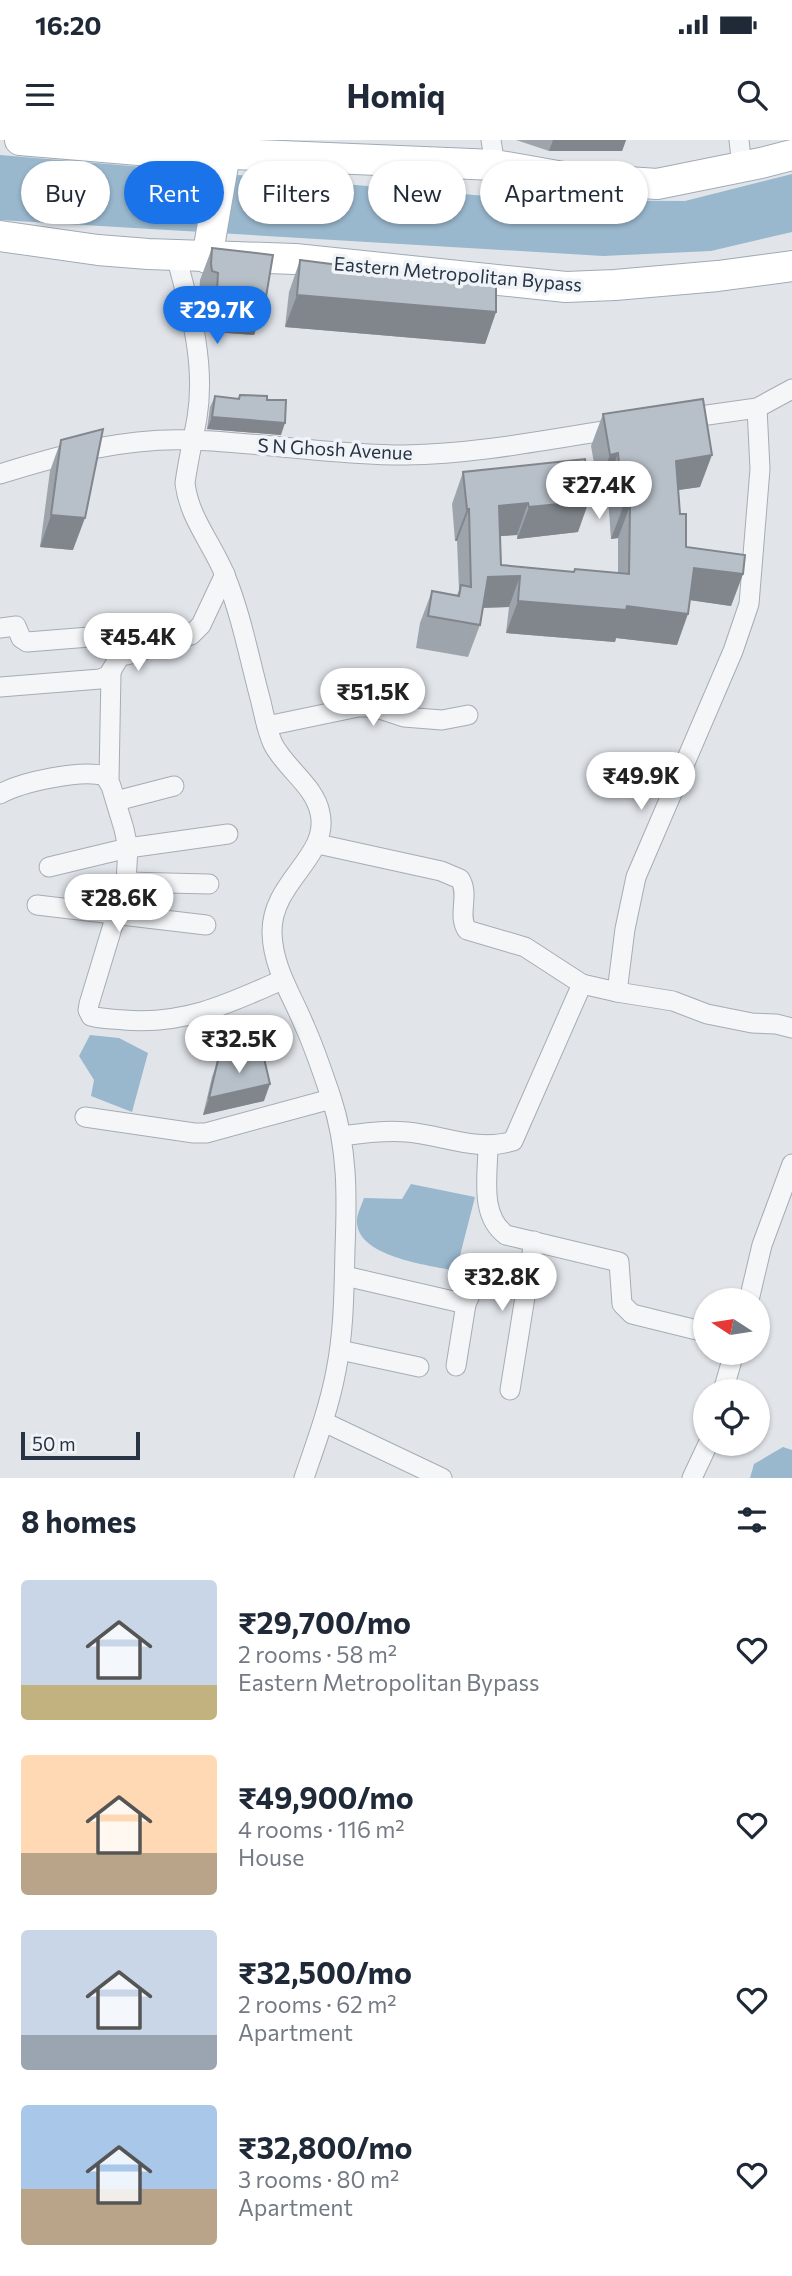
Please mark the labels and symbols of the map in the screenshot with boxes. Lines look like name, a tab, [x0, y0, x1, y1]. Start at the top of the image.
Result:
street label: Eastern Metropolitan Bypass	[333, 251, 583, 296]
pin: ₹29.7K	[160, 286, 274, 346]
street label: S N Ghosh Avenue	[257, 433, 413, 464]
pin: ₹27.4K	[542, 462, 656, 521]
pin: ₹45.4K	[81, 614, 195, 673]
pin: ₹51.5K	[316, 668, 430, 728]
pin: ₹49.9K	[584, 752, 698, 812]
pin: ₹28.6K	[62, 874, 176, 934]
pin: ₹32.5K	[182, 1016, 296, 1075]
pin: ₹32.8K	[445, 1254, 559, 1313]
north arrow	[693, 1288, 770, 1365]
scale bar	[21, 1429, 140, 1461]

